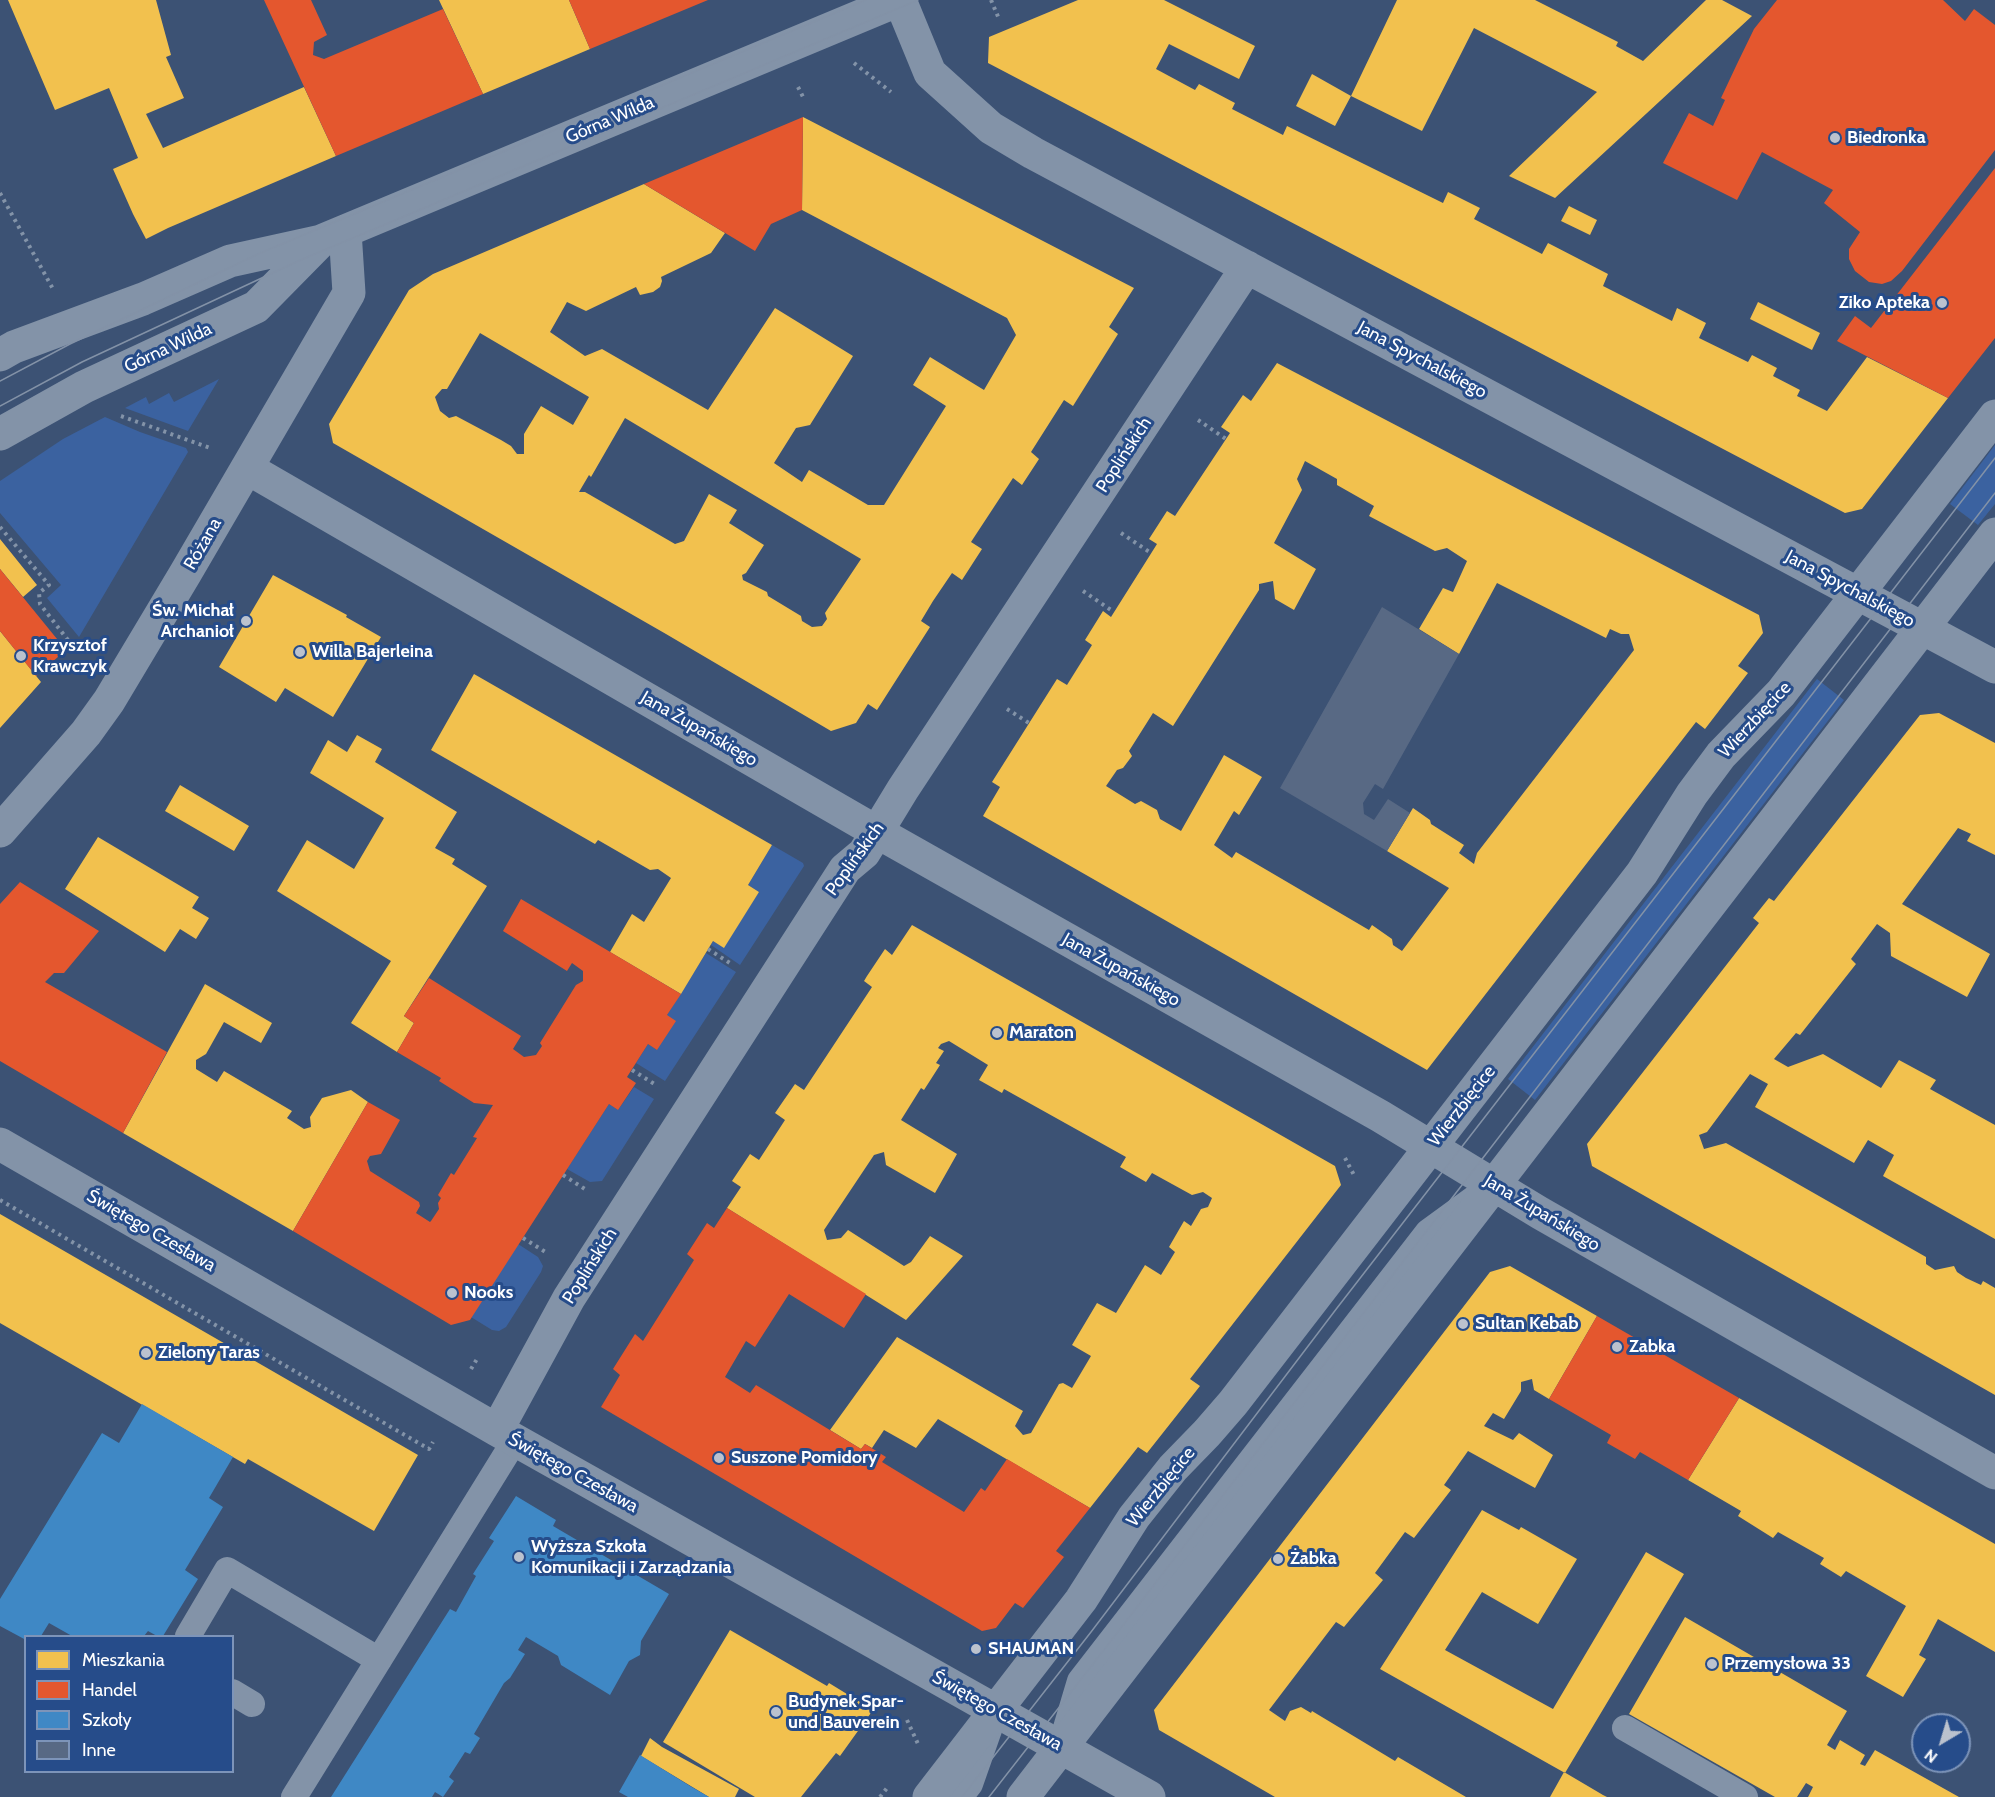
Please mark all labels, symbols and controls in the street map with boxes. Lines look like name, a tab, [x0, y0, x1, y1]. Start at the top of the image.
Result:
street label: Górna Wilda	[563, 92, 657, 148]
place label: Biedronka	[1847, 127, 1926, 149]
marker: Biedronka	[1828, 131, 1842, 145]
place label: Ziko Apteka	[1839, 292, 1930, 314]
marker: Ziko Apteka	[1935, 296, 1949, 310]
street label: Jana Spychalskiego	[1354, 317, 1490, 403]
street label: Górna Wilda	[121, 318, 215, 378]
street label: Poplińskich	[1092, 413, 1156, 497]
street label: Różana	[180, 514, 226, 574]
street label: Jana Spychalskiego	[1782, 546, 1918, 632]
place label: Św. Michał Archanioł	[152, 600, 234, 642]
marker: Św. Michał Archanioł	[239, 614, 253, 628]
place label: Krzysztof Krawczyk	[33, 635, 107, 678]
place label: Willa Bajerleina	[312, 641, 433, 663]
marker: Willa Bajerleina	[293, 645, 307, 659]
marker: Krzysztof Krawczyk	[14, 649, 28, 663]
street label: Wierzbięcice	[1714, 677, 1796, 763]
street label: Jana Żupańskiego	[637, 687, 761, 771]
street label: Poplińskich	[821, 818, 889, 900]
street label: Jana Żupańskiego	[1058, 929, 1184, 1011]
place label: Maraton	[1009, 1022, 1074, 1044]
marker: Maraton	[990, 1026, 1004, 1040]
street label: Wierzbięcice	[1424, 1061, 1500, 1151]
street label: Jana Żupańskiego	[1480, 1170, 1604, 1256]
street label: Świętego Czesława	[83, 1185, 219, 1277]
street label: Poplińskich	[558, 1224, 622, 1308]
place label: Nooks	[464, 1282, 513, 1304]
marker: Nooks	[445, 1286, 459, 1300]
place label: Sultan Kebab	[1475, 1313, 1578, 1335]
marker: Sultan Kebab	[1456, 1317, 1470, 1331]
place label: Zabka	[1629, 1336, 1676, 1358]
marker: Zabka	[1610, 1340, 1624, 1354]
place label: Zielony Taras	[158, 1342, 260, 1364]
marker: Zielony Taras	[139, 1346, 153, 1360]
street label: Świętego Czesława	[504, 1428, 642, 1518]
street label: Wierzbięcice	[1122, 1443, 1200, 1531]
place label: Suszone Pomidory	[731, 1447, 878, 1469]
marker: Suszone Pomidory	[712, 1451, 726, 1465]
place label: Wyższa Szkoła Komunikacji i Zarządzania	[531, 1536, 732, 1578]
place label: Żabka	[1290, 1548, 1337, 1570]
marker: Wyższa Szkoła Komunikacji i Zarządzania	[512, 1550, 526, 1564]
marker: Żabka	[1271, 1552, 1285, 1566]
legend	[24, 1635, 234, 1773]
place label: SHAUMAN	[988, 1638, 1074, 1660]
marker: SHAUMAN	[969, 1642, 983, 1656]
text: Mieszkania	[82, 1649, 165, 1671]
place label: Przemysłowa 33	[1724, 1653, 1851, 1675]
marker: Przemysłowa 33	[1705, 1657, 1719, 1671]
street label: Świętego Czesława	[928, 1666, 1066, 1756]
text: Handel	[82, 1679, 137, 1701]
place label: Budynek Spar- und Bauverein	[788, 1691, 904, 1734]
marker: Budynek Spar- und Bauverein	[769, 1705, 783, 1719]
text: Szkoły	[82, 1709, 132, 1731]
north arrow	[1911, 1713, 1971, 1773]
text: Inne	[82, 1739, 116, 1761]
text: N	[1921, 1745, 1941, 1767]

